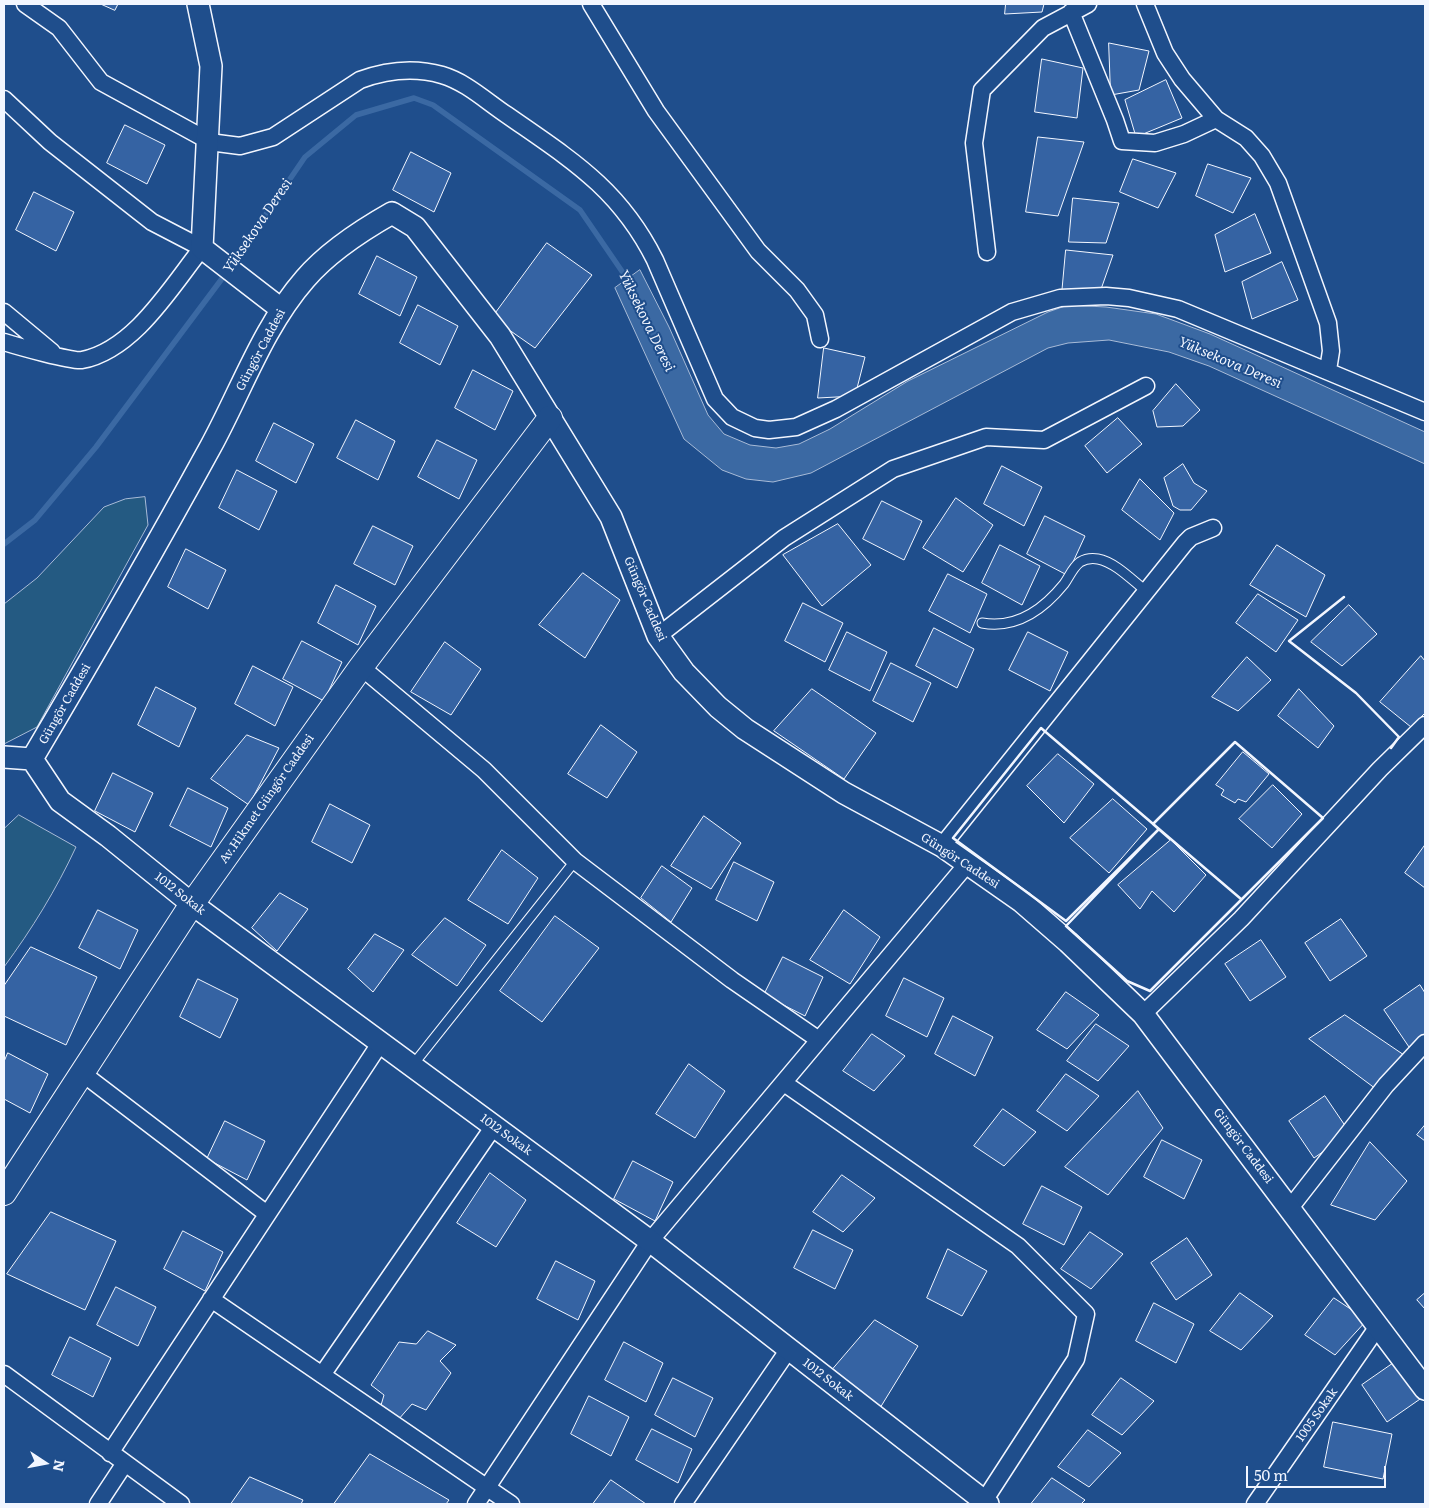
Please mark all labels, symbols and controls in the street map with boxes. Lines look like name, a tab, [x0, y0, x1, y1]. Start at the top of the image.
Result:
water label: Yüksekova Deresi	[220, 176, 296, 276]
water label: Yüksekova Deresi	[614, 268, 678, 374]
street label: Güngör Caddesi	[233, 307, 289, 393]
water label: Yüksekova Deresi	[1176, 334, 1284, 392]
street label: Güngör Caddesi	[621, 554, 669, 644]
street label: Güngör Caddesi	[36, 661, 94, 747]
street label: Av.Hikmet Güngör Caddesi	[217, 732, 317, 866]
street label: Güngör Caddesi	[918, 830, 1002, 892]
street label: 1012 Sokak	[152, 870, 208, 918]
street label: Güngör Caddesi	[1210, 1105, 1276, 1187]
street label: 1012 Sokak	[477, 1111, 535, 1159]
street label: 1012 Sokak	[800, 1356, 856, 1404]
street label: 1005 Sokak	[1293, 1385, 1341, 1445]
north arrow	[20, 1438, 70, 1488]
scale bar	[1249, 1456, 1389, 1488]
text: N	[49, 1458, 71, 1474]
text: 50 m	[1254, 1463, 1288, 1486]

